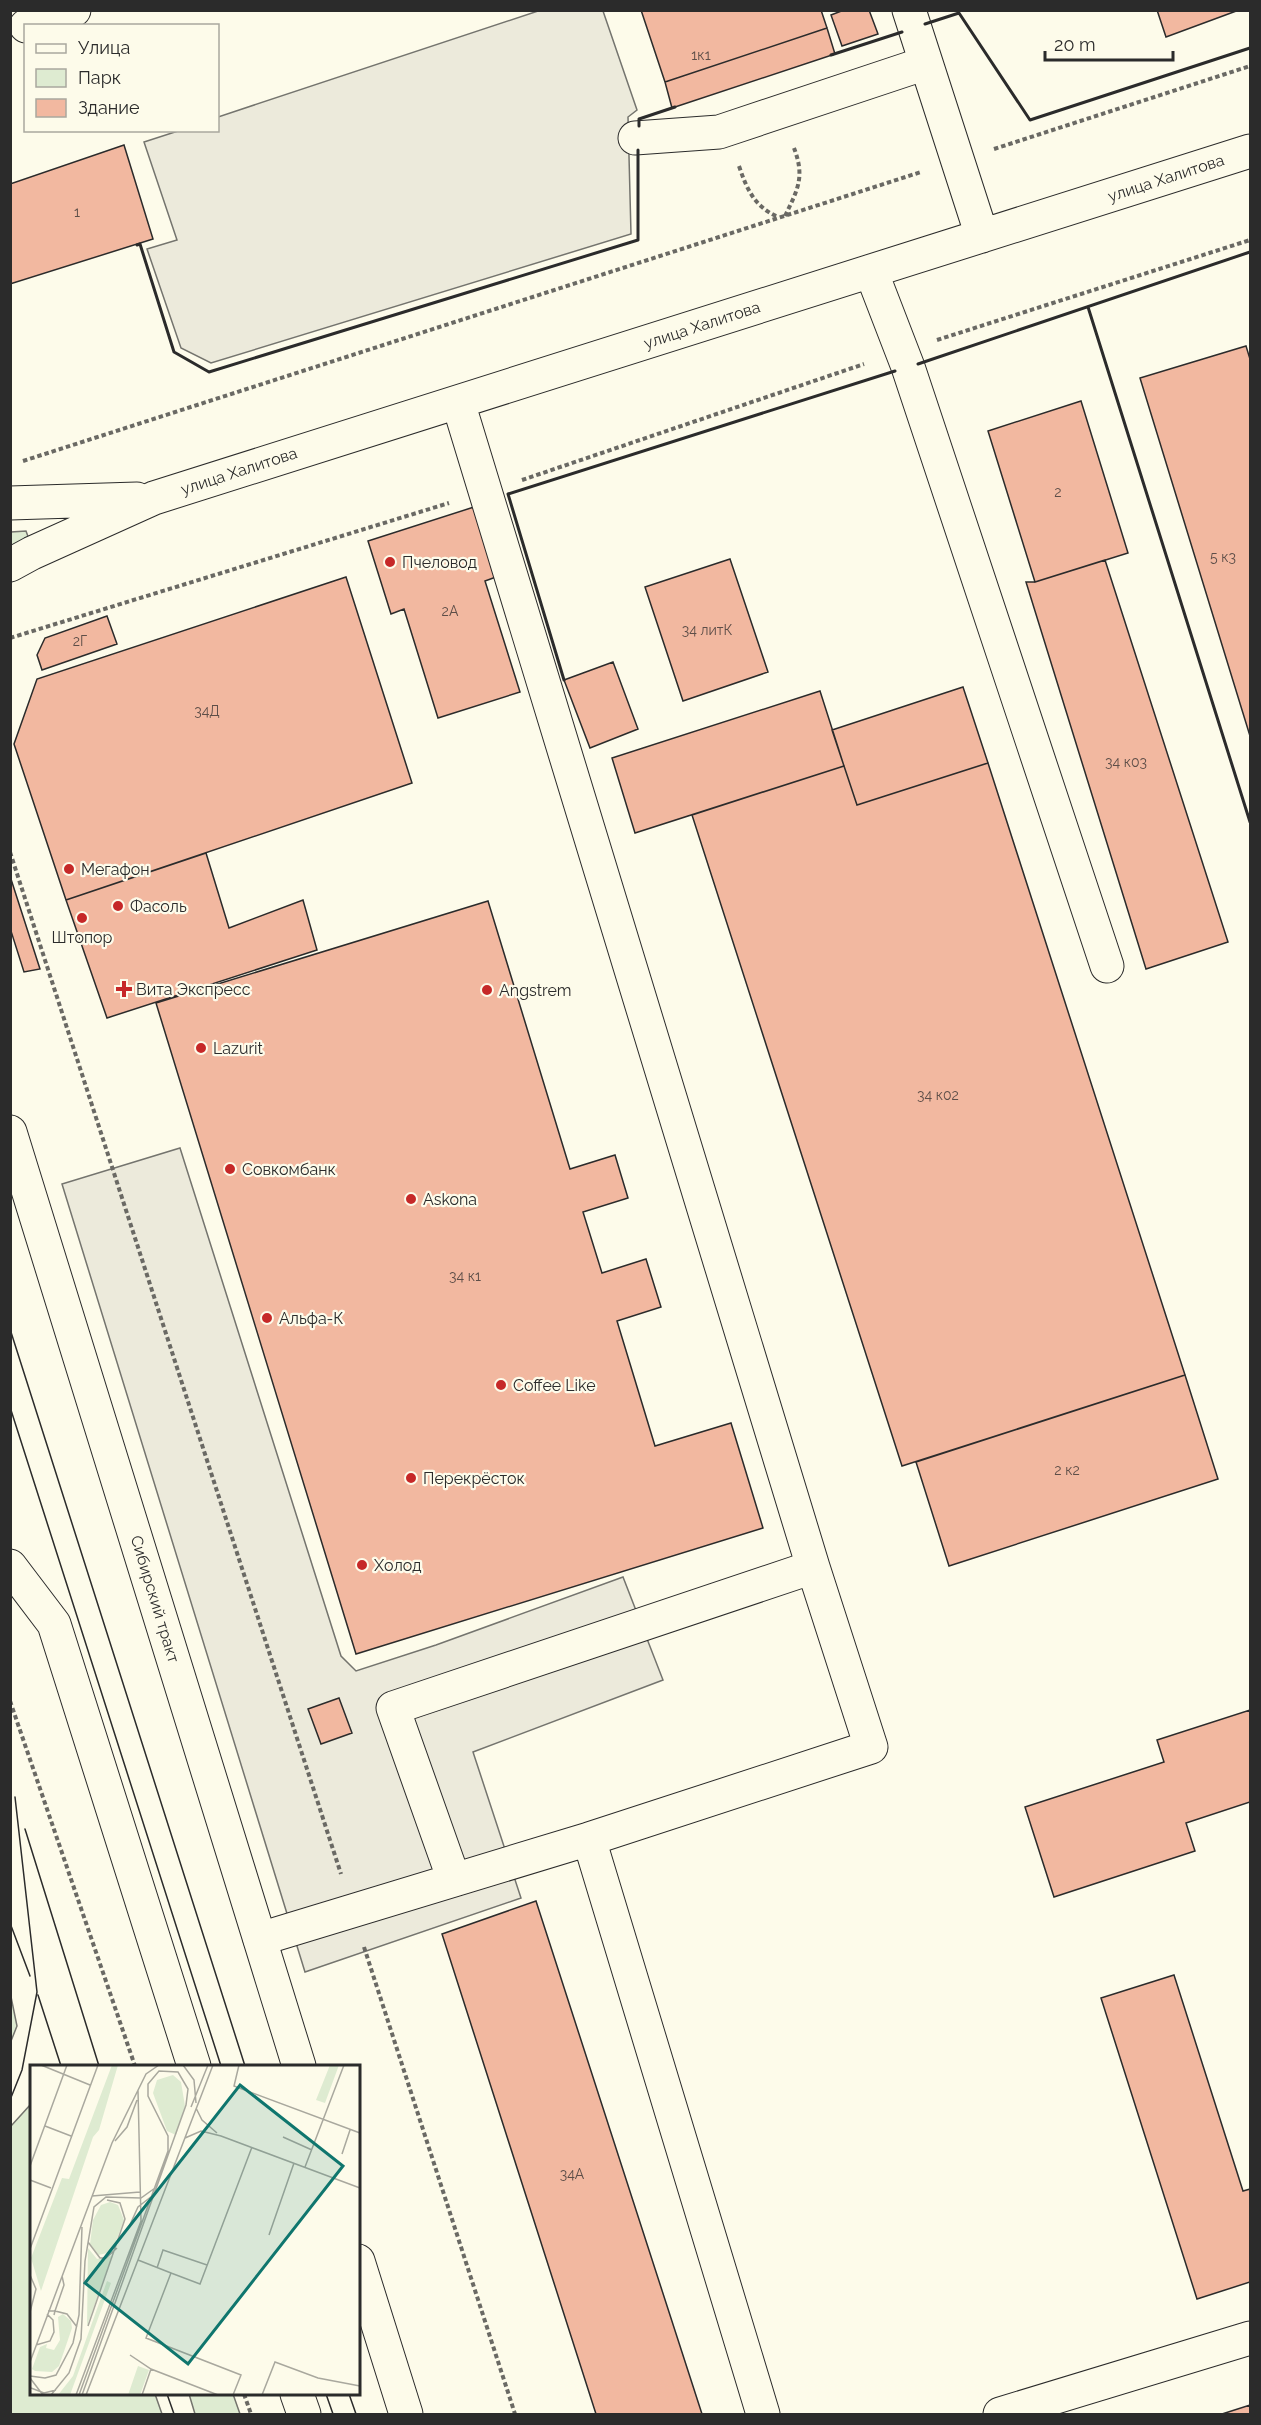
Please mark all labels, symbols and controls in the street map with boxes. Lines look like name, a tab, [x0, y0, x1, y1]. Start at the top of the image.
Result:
legend	[24, 24, 219, 132]
scale bar	[1045, 24, 1172, 62]
text: 20 m	[1054, 34, 1096, 55]
text: Улица	[78, 37, 130, 58]
house number: 1к1	[691, 47, 711, 63]
text: Парк	[78, 67, 121, 88]
text: Здание	[78, 97, 140, 118]
street label: улица Халитова	[1105, 150, 1227, 206]
house number: 1	[74, 204, 80, 220]
street label: улица Халитова	[641, 297, 763, 353]
street label: улица Халитова	[178, 443, 300, 499]
house number: 2	[1054, 484, 1062, 500]
house number: 5 к3	[1210, 549, 1236, 565]
place label: Пчеловод	[402, 553, 477, 572]
marker: Пчеловод	[383, 555, 397, 569]
house number: 2А	[442, 603, 459, 619]
house number: 34 литК	[682, 622, 732, 638]
house number: 2Г	[73, 633, 87, 649]
house number: 34Д	[194, 703, 220, 719]
house number: 34 к03	[1105, 754, 1147, 770]
place label: Мегафон	[81, 860, 150, 879]
marker: Мегафон	[62, 862, 76, 876]
place label: Фасоль	[130, 897, 187, 916]
marker: Фасоль	[111, 899, 125, 913]
marker: Штопор	[75, 911, 89, 925]
place label: Штопор	[52, 928, 113, 947]
place label: Вита Экспресс	[136, 980, 251, 999]
place label: Angstrem	[499, 981, 572, 1000]
marker: Вита Экспресс	[117, 982, 131, 996]
marker: Angstrem	[480, 983, 494, 997]
place label: Lazurit	[213, 1039, 264, 1058]
marker: Lazurit	[194, 1041, 208, 1055]
house number: 34 к02	[917, 1087, 959, 1103]
place label: Совкомбанк	[242, 1160, 336, 1179]
marker: Совкомбанк	[223, 1162, 237, 1176]
place label: Askona	[423, 1190, 477, 1209]
marker: Askona	[404, 1192, 418, 1206]
house number: 34 к1	[449, 1268, 481, 1284]
place label: Альфа-К	[279, 1309, 344, 1328]
marker: Альфа-К	[260, 1311, 274, 1325]
place label: Coffee Like	[513, 1376, 596, 1395]
marker: Coffee Like	[494, 1378, 508, 1392]
house number: 2 к2	[1054, 1462, 1080, 1478]
place label: Перекрёсток	[423, 1469, 525, 1488]
marker: Перекрёсток	[404, 1471, 418, 1485]
street label: Сибирский тракт	[127, 1533, 183, 1665]
place label: Холод	[374, 1556, 422, 1575]
marker: Холод	[355, 1558, 369, 1572]
inset map	[30, 2065, 360, 2395]
house number: 34А	[560, 2166, 585, 2182]

